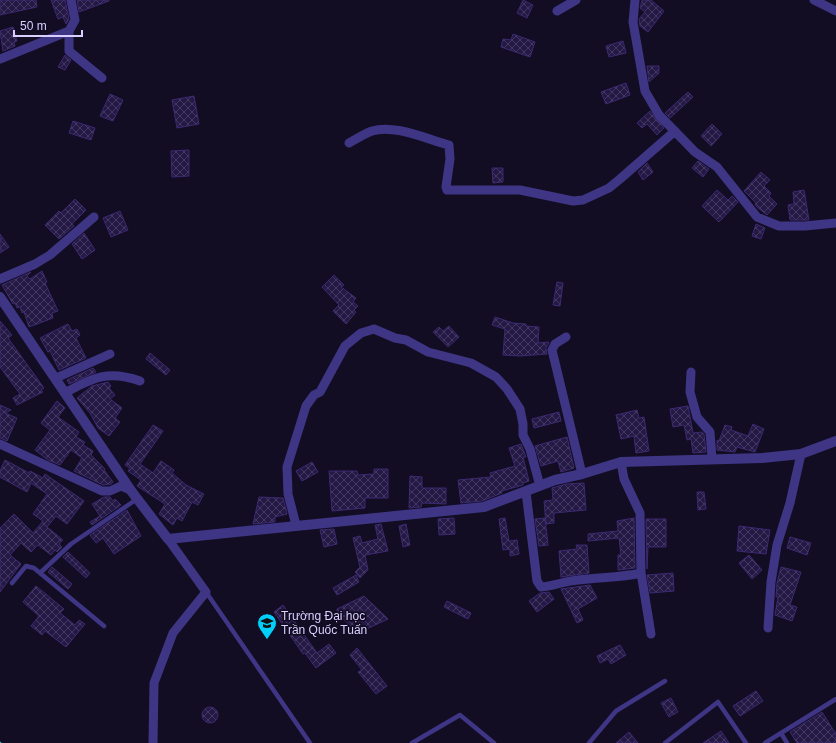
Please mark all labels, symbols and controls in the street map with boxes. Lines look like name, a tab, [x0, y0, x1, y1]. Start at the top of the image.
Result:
scale bar	[14, 12, 82, 38]
text: 50 m	[20, 19, 47, 33]
place label: Trường Đại học Trần Quốc Tuấn	[281, 609, 367, 637]
school or university icon: Trường Đại học Trần Quốc Tuấn	[256, 612, 278, 640]

